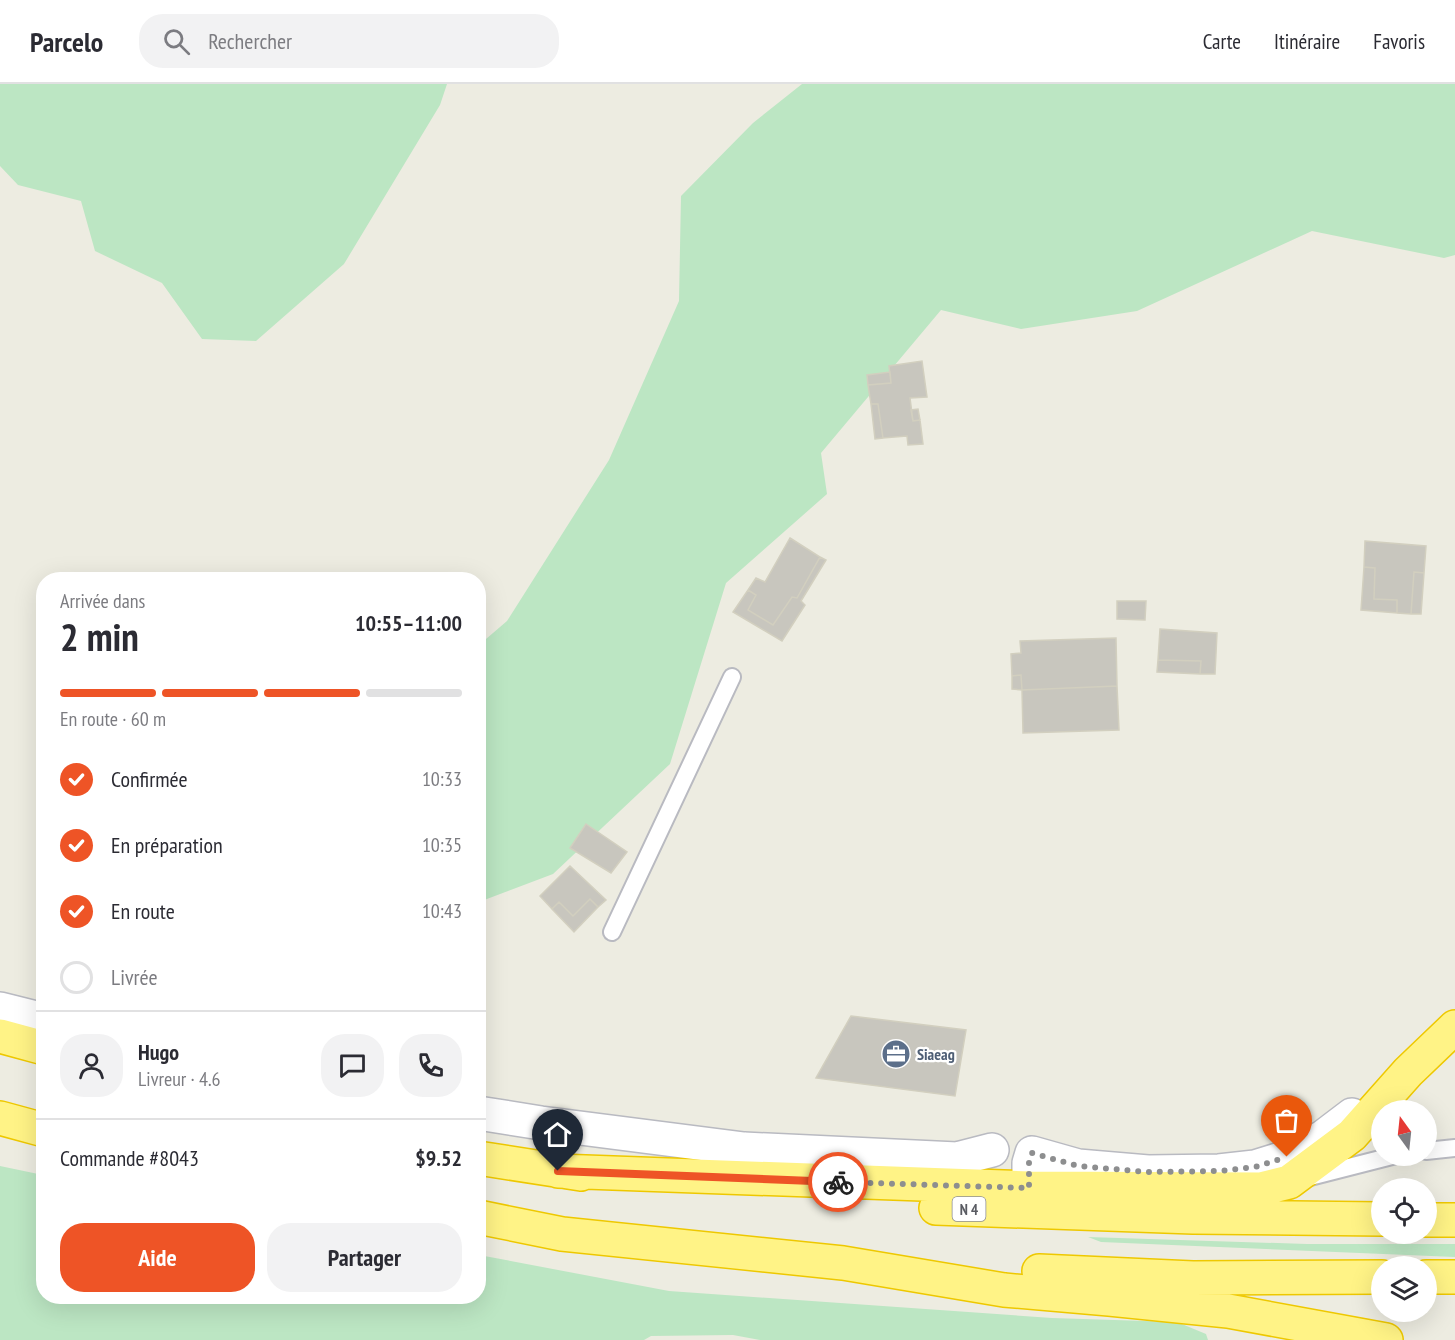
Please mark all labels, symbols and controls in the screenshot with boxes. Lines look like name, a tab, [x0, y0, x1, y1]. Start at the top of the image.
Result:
search box	[139, 14, 559, 68]
text: Parcelo	[30, 23, 103, 60]
icon: search	[160, 25, 193, 58]
text: Rechercher	[208, 27, 292, 55]
text: Carte	[1203, 28, 1241, 55]
text: Itinéraire	[1274, 28, 1340, 55]
text: Favoris	[1373, 28, 1425, 55]
text: Arrivée dans	[60, 588, 145, 614]
text: 10:55–11:00	[355, 609, 462, 637]
text: 2 min	[60, 611, 139, 662]
text: En route · 60 m	[60, 706, 166, 732]
icon: check	[60, 763, 93, 796]
text: Confirmée	[111, 765, 188, 793]
text: 10:33	[422, 766, 462, 792]
icon: check	[60, 829, 93, 862]
text: En préparation	[111, 831, 223, 859]
text: 10:35	[422, 832, 462, 858]
icon: check	[60, 895, 93, 928]
text: En route	[111, 897, 175, 925]
text: 10:43	[422, 898, 462, 924]
text: Livrée	[111, 963, 157, 991]
button: person	[60, 1034, 123, 1097]
button: chat	[321, 1034, 384, 1097]
button: phone	[399, 1034, 462, 1097]
text: Hugo	[138, 1038, 179, 1066]
office icon: Siaeag	[880, 1038, 912, 1070]
place label: Siaeag	[917, 1044, 955, 1064]
text: Livreur · 4.6	[138, 1066, 221, 1092]
pin	[1261, 1095, 1312, 1157]
north arrow	[1371, 1100, 1437, 1166]
map controls	[1371, 1100, 1437, 1322]
icon: bag	[1270, 1104, 1303, 1137]
pin	[532, 1109, 583, 1171]
icon: home	[541, 1118, 574, 1151]
text: Commande #8043	[60, 1144, 199, 1172]
text: $9.52	[415, 1144, 462, 1172]
courier	[808, 1152, 868, 1212]
icon: bike	[822, 1166, 855, 1199]
button: locate	[1371, 1178, 1437, 1244]
road number: N 4	[952, 1197, 986, 1221]
button: Aide	[60, 1223, 255, 1292]
button: Partager	[267, 1223, 462, 1292]
button: layers	[1371, 1256, 1437, 1322]

